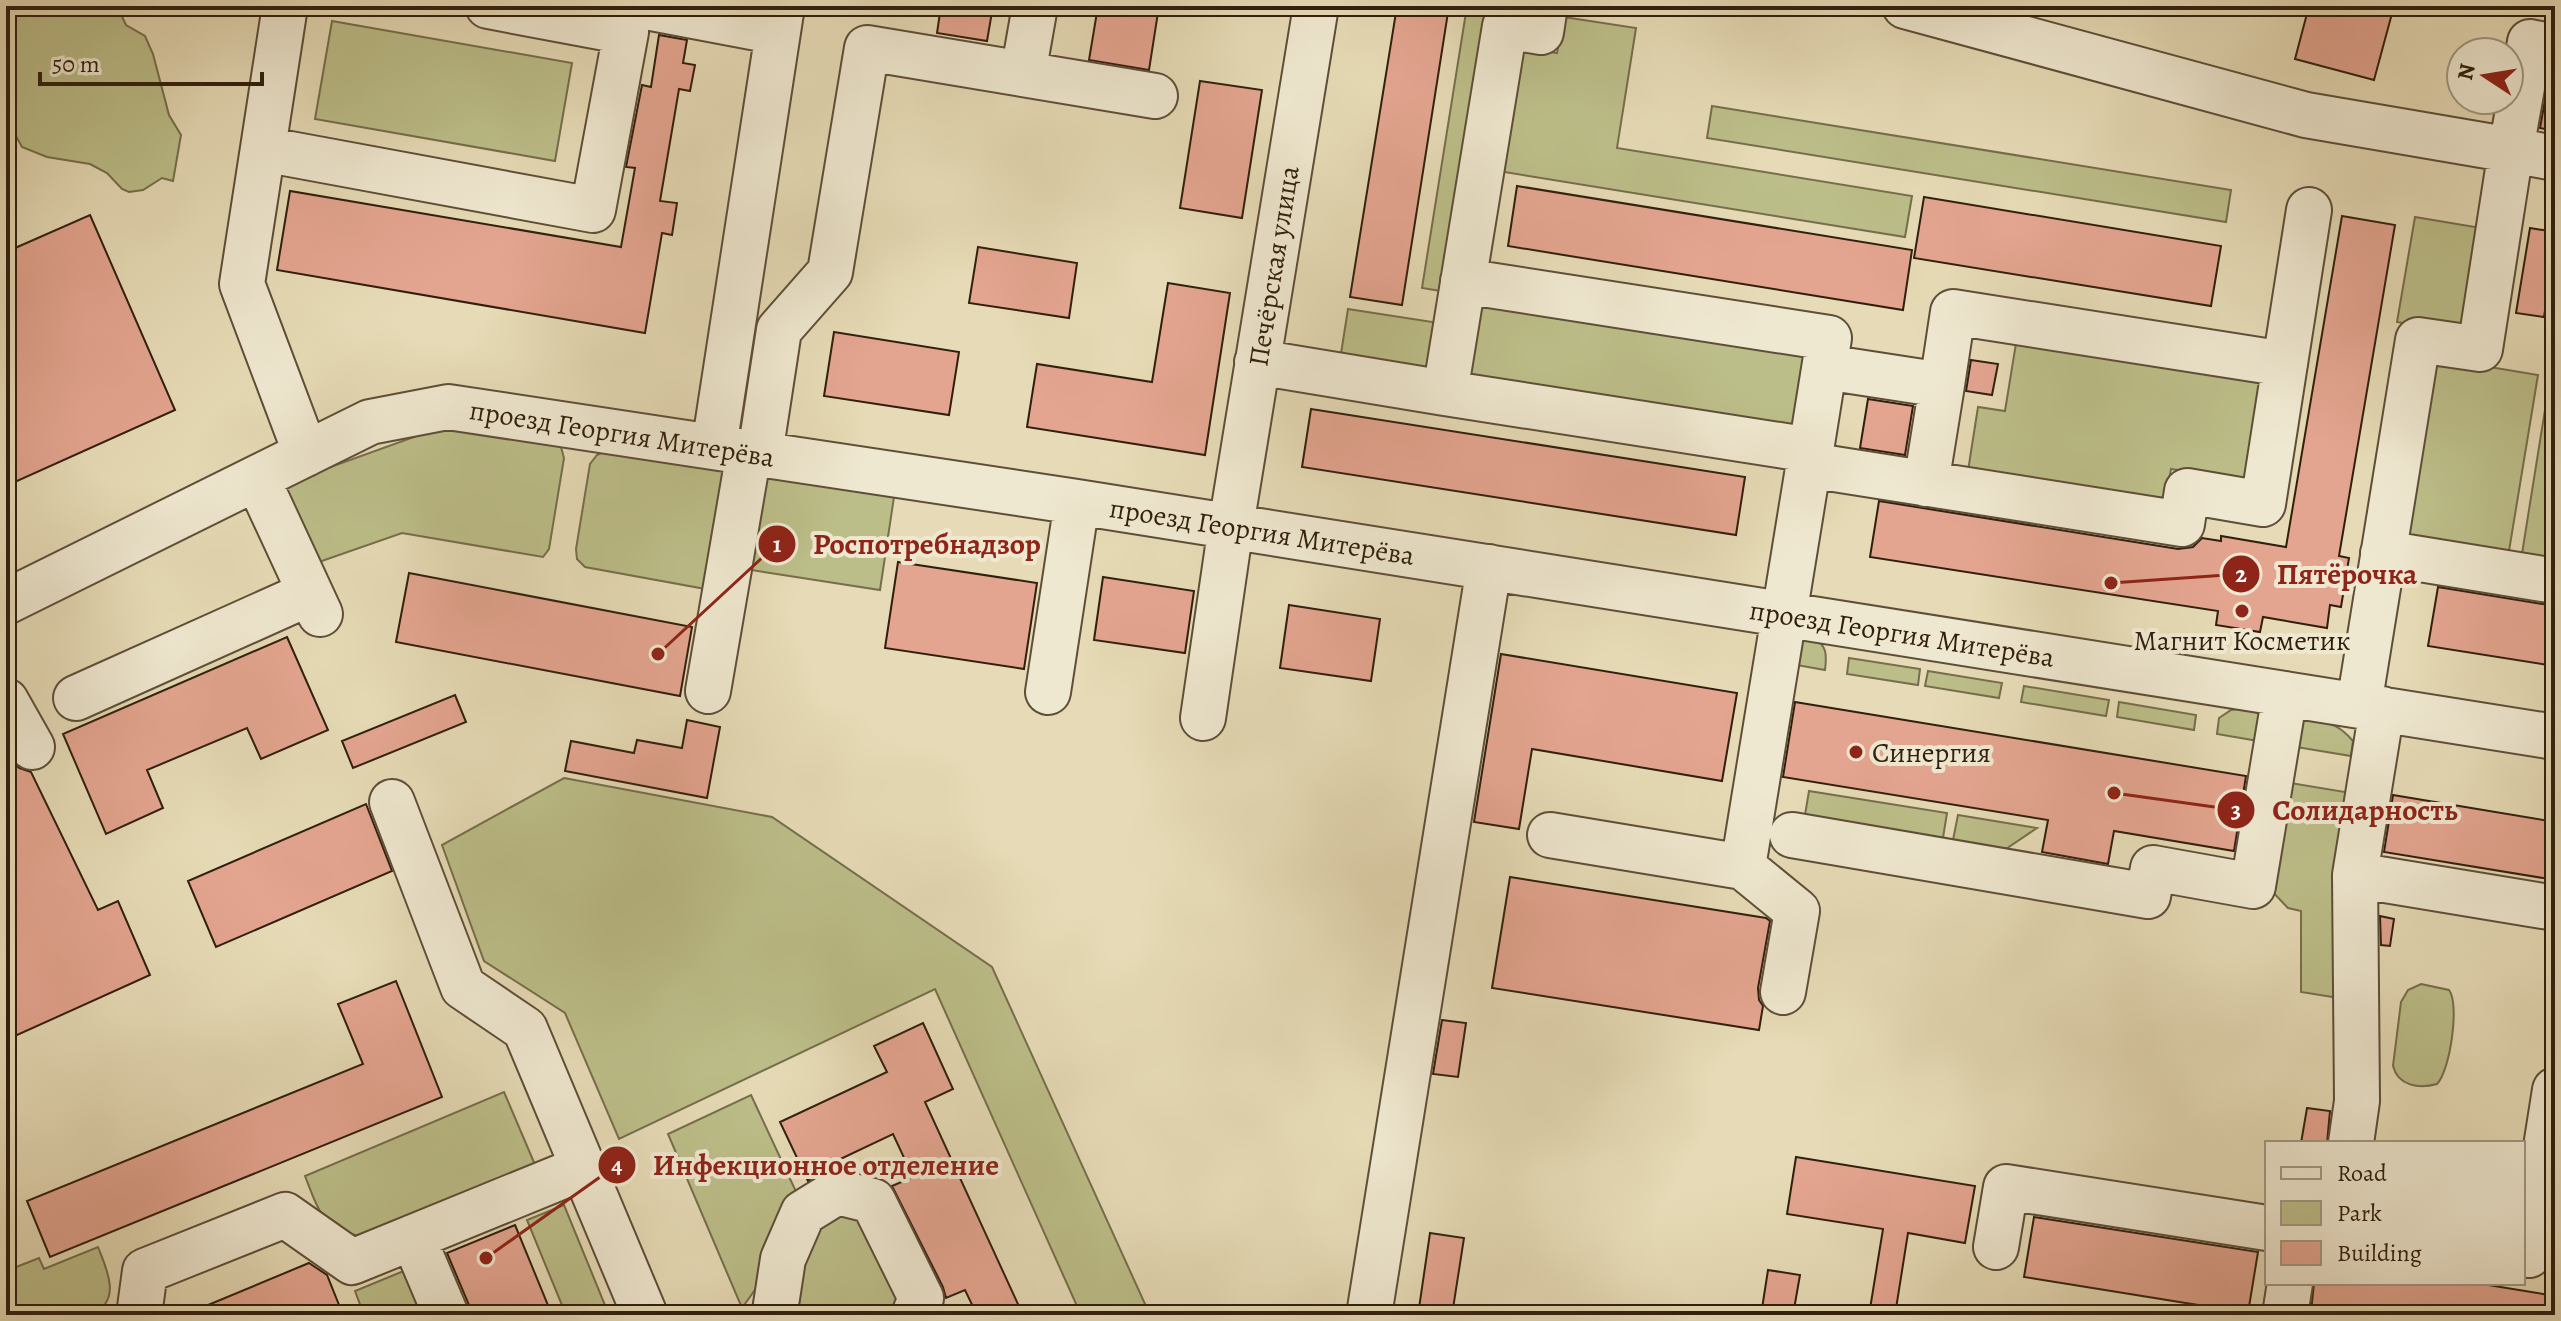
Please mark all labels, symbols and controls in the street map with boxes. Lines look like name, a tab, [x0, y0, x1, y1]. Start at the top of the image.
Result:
scale bar	[40, 36, 262, 86]
north arrow	[2445, 36, 2525, 116]
text: 50 m	[52, 48, 100, 80]
text: N	[2450, 61, 2483, 83]
street label: Печёрская улица	[1239, 163, 1309, 369]
street label: проезд Георгия Митерёва	[467, 391, 777, 477]
street label: проезд Георгия Митерёва	[1107, 489, 1417, 575]
callout: Роспотребнадзор	[757, 517, 1057, 571]
text: Роспотребнадзор	[813, 524, 1041, 564]
text: 1	[773, 528, 782, 560]
callout: Пятёрочка	[2221, 547, 2434, 601]
text: Пятёрочка	[2277, 554, 2418, 594]
text: 2	[2235, 558, 2247, 590]
street label: проезд Георгия Митерёва	[1747, 591, 2057, 677]
marker: Магнит Косметик	[2233, 602, 2251, 620]
place label: Магнит Косметик	[2134, 622, 2350, 660]
place label: Синергия	[1872, 734, 1991, 772]
marker: Синергия	[1847, 743, 1865, 761]
callout: Солидарность	[2216, 783, 2473, 837]
text: Солидарность	[2272, 790, 2458, 830]
text: 3	[2231, 794, 2241, 826]
callout: Инфекционное отделение	[597, 1138, 1015, 1192]
legend	[2265, 1141, 2525, 1285]
text: Инфекционное отделение	[653, 1145, 999, 1185]
text: 4	[611, 1149, 623, 1181]
text: Road	[2337, 1157, 2387, 1189]
text: Park	[2337, 1197, 2382, 1229]
text: Building	[2337, 1237, 2422, 1269]

